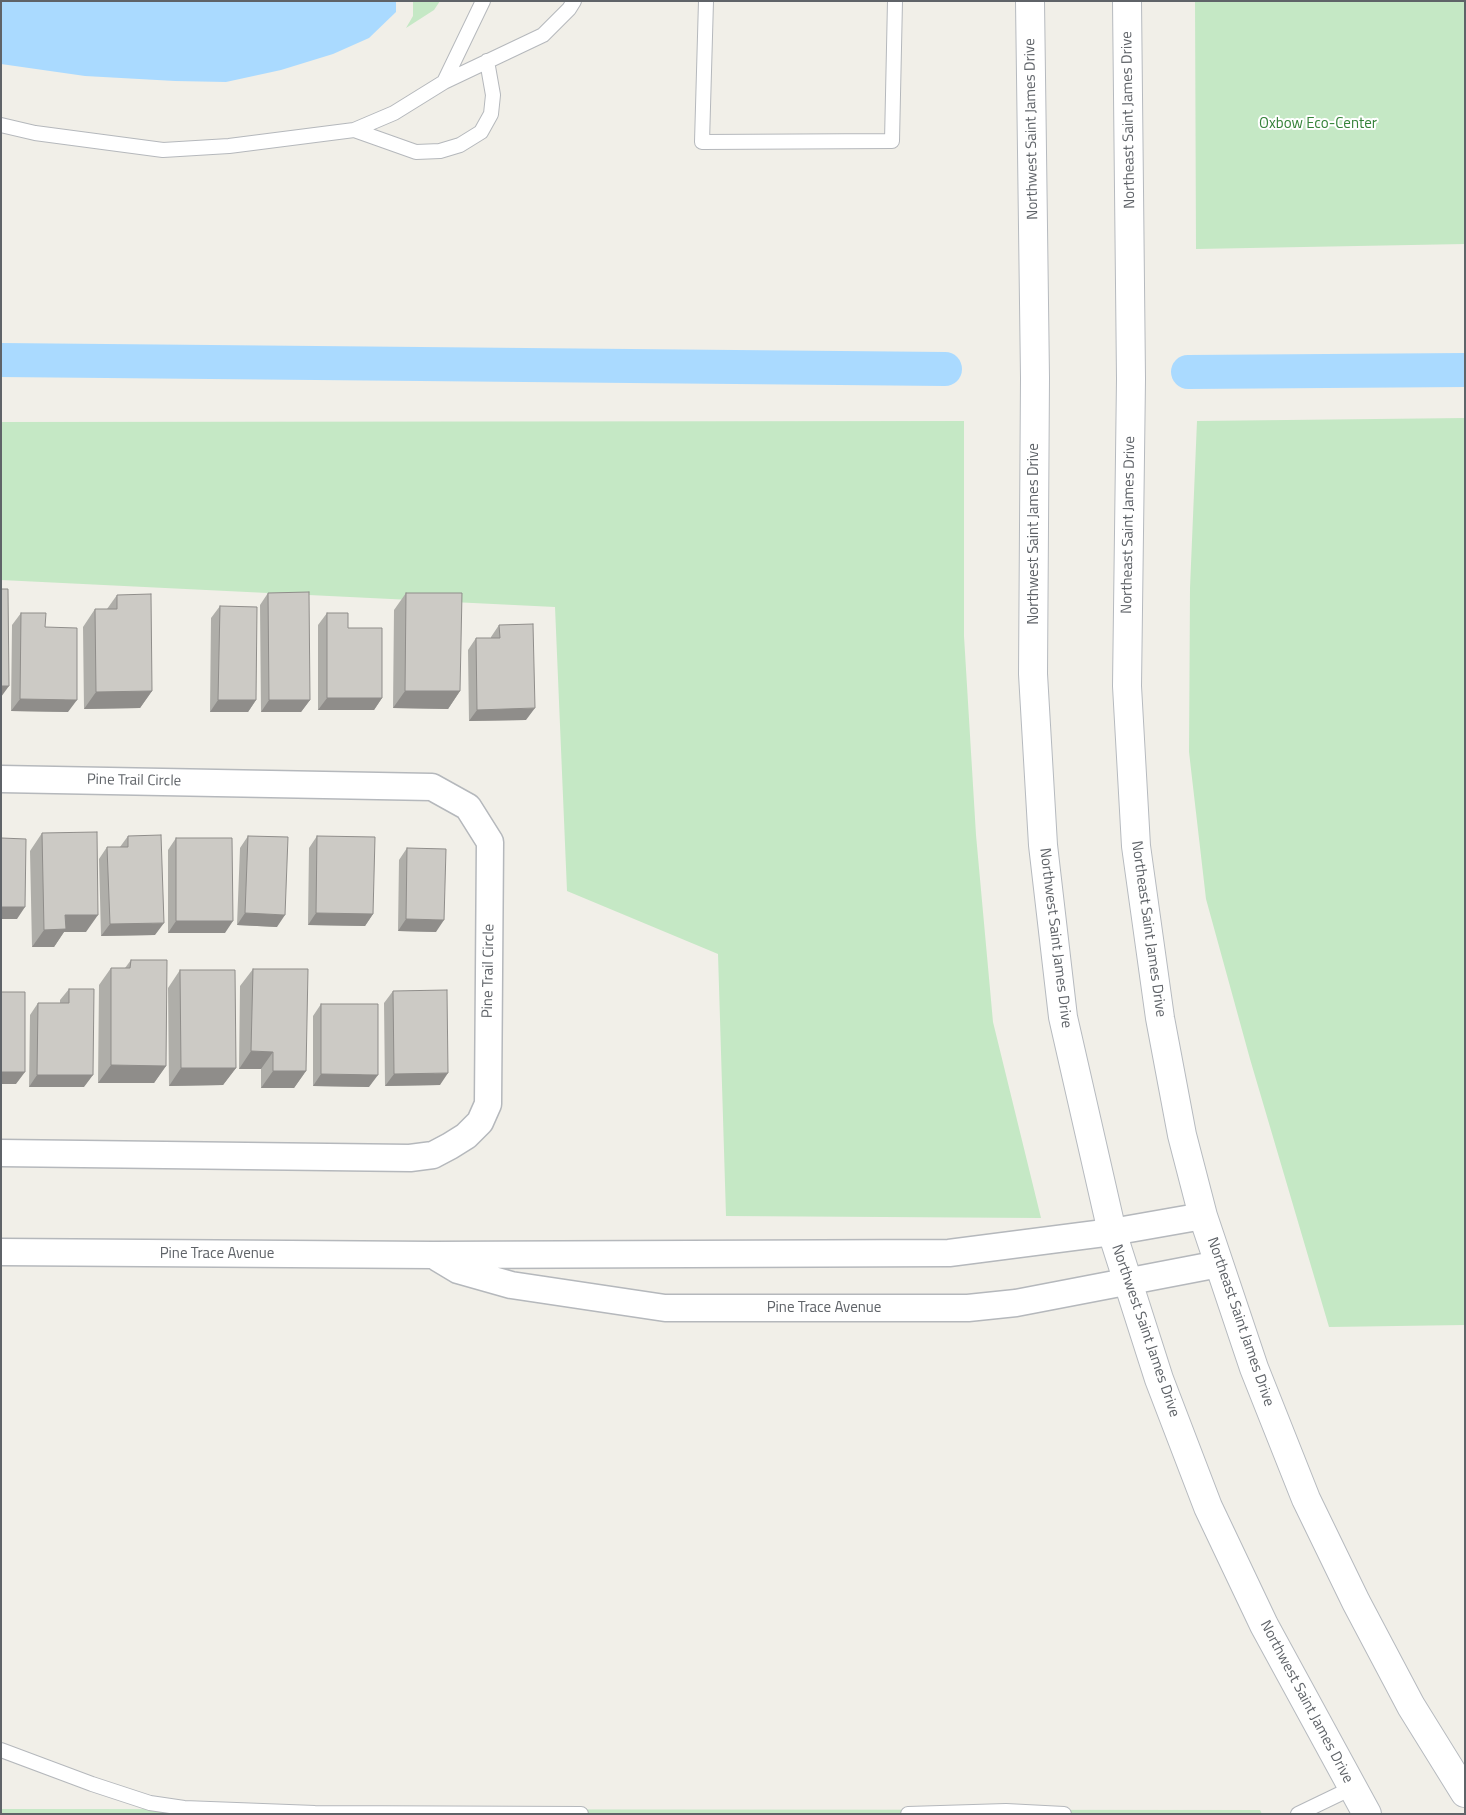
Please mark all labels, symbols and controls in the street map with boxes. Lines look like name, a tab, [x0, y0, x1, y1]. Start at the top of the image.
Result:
street label: Northeast Saint James Drive	[1118, 31, 1140, 209]
street label: Northwest Saint James Drive	[1021, 38, 1043, 220]
park label: Oxbow Eco-Center	[1259, 115, 1377, 133]
street label: Northeast Saint James Drive	[1118, 436, 1140, 614]
street label: Northwest Saint James Drive	[1025, 443, 1043, 625]
street label: Pine Trail Circle	[87, 771, 181, 791]
street label: Northeast Saint James Drive	[1127, 840, 1169, 1018]
street label: Northwest Saint James Drive	[1035, 847, 1075, 1029]
street label: Pine Trail Circle	[479, 924, 499, 1018]
street label: Northeast Saint James Drive	[1203, 1235, 1277, 1409]
street label: Northwest Saint James Drive	[1107, 1242, 1183, 1420]
street label: Pine Trace Avenue	[160, 1245, 274, 1263]
street label: Pine Trace Avenue	[767, 1299, 881, 1317]
street label: Northwest Saint James Drive	[1255, 1618, 1357, 1786]

